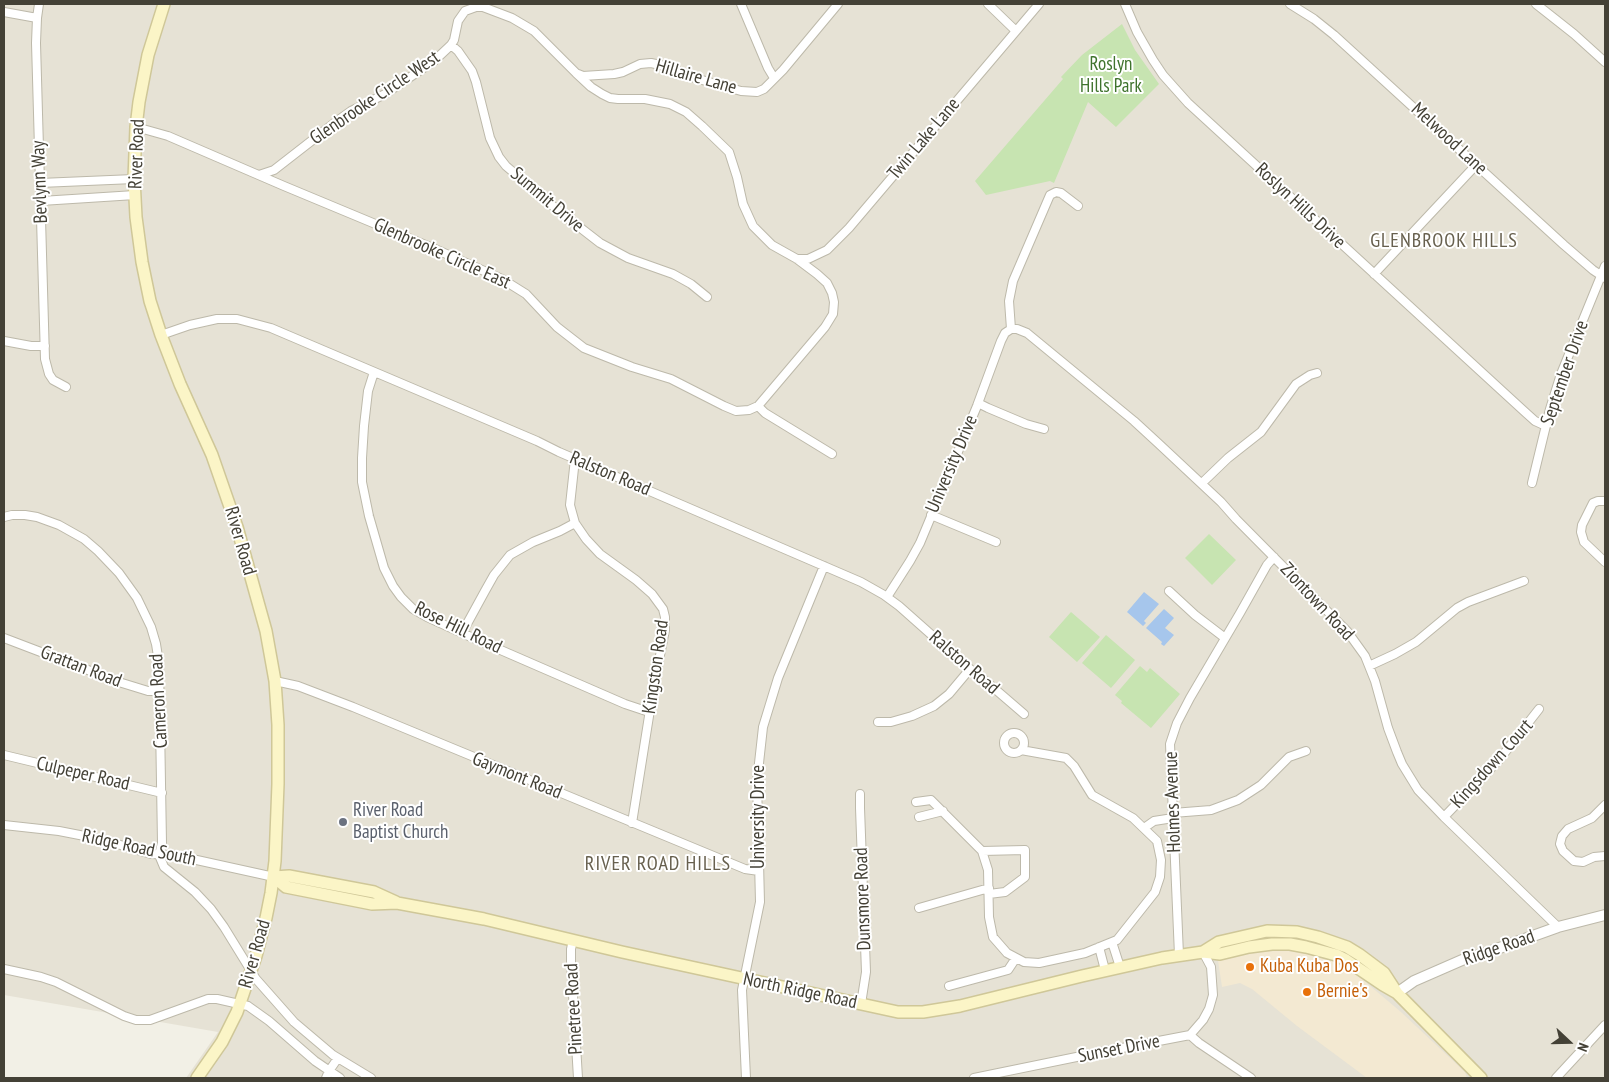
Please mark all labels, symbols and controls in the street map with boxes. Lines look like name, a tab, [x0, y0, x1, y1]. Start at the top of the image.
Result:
street label: Glenbrooke Circle West	[306, 46, 444, 150]
park label: Roslyn Hills Park	[1080, 54, 1142, 98]
street label: Hillaire Lane	[653, 55, 739, 99]
street label: Twin Lake Lane	[883, 93, 965, 185]
street label: Melwood Lane	[1406, 98, 1492, 180]
street label: River Road	[124, 119, 150, 189]
street label: Bevlynn Way	[27, 140, 53, 224]
street label: Roslyn Hills Drive	[1250, 158, 1350, 254]
street label: Summit Drive	[506, 163, 588, 237]
street label: Glenbrooke Circle East	[370, 214, 514, 294]
district label: GLENBROOK HILLS	[1368, 229, 1520, 253]
street label: September Drive	[1536, 318, 1594, 428]
street label: University Drive	[921, 412, 983, 516]
street label: Ralston Road	[566, 447, 654, 501]
street label: River Road	[219, 504, 261, 578]
street label: Ziontown Road	[1275, 558, 1359, 646]
street label: Rose Hill Road	[411, 597, 505, 659]
street label: Kingston Road	[638, 619, 674, 715]
street label: Ralston Road	[924, 626, 1004, 700]
street label: Grattan Road	[37, 641, 125, 693]
street label: Cameron Road	[145, 653, 173, 749]
street label: Kingsdown Court	[1446, 715, 1538, 813]
street label: Gaymont Road	[469, 748, 565, 804]
street label: Holmes Avenue	[1160, 751, 1186, 853]
street label: Culpeper Road	[34, 752, 132, 796]
street label: University Drive	[748, 765, 770, 869]
place label: River Road Baptist Church	[353, 800, 448, 844]
marker: River Road Baptist Church	[337, 816, 349, 828]
street label: Ridge Road South	[80, 825, 198, 871]
street label: Dunsmore Road	[850, 847, 876, 951]
district label: RIVER ROAD HILLS	[583, 852, 733, 876]
street label: River Road	[234, 917, 276, 991]
street label: Ridge Road	[1460, 925, 1538, 971]
place label: Kuba Kuba Dos	[1260, 956, 1359, 978]
marker: Kuba Kuba Dos	[1244, 961, 1256, 973]
street label: Pinetree Road	[560, 963, 588, 1055]
street label: North Ridge Road	[741, 968, 859, 1014]
place label: Bernie's	[1317, 981, 1368, 1003]
marker: Bernie's	[1301, 986, 1313, 998]
north arrow	[1544, 1017, 1594, 1067]
street label: Sunset Drive	[1076, 1030, 1162, 1068]
text: N	[1573, 1041, 1593, 1054]

